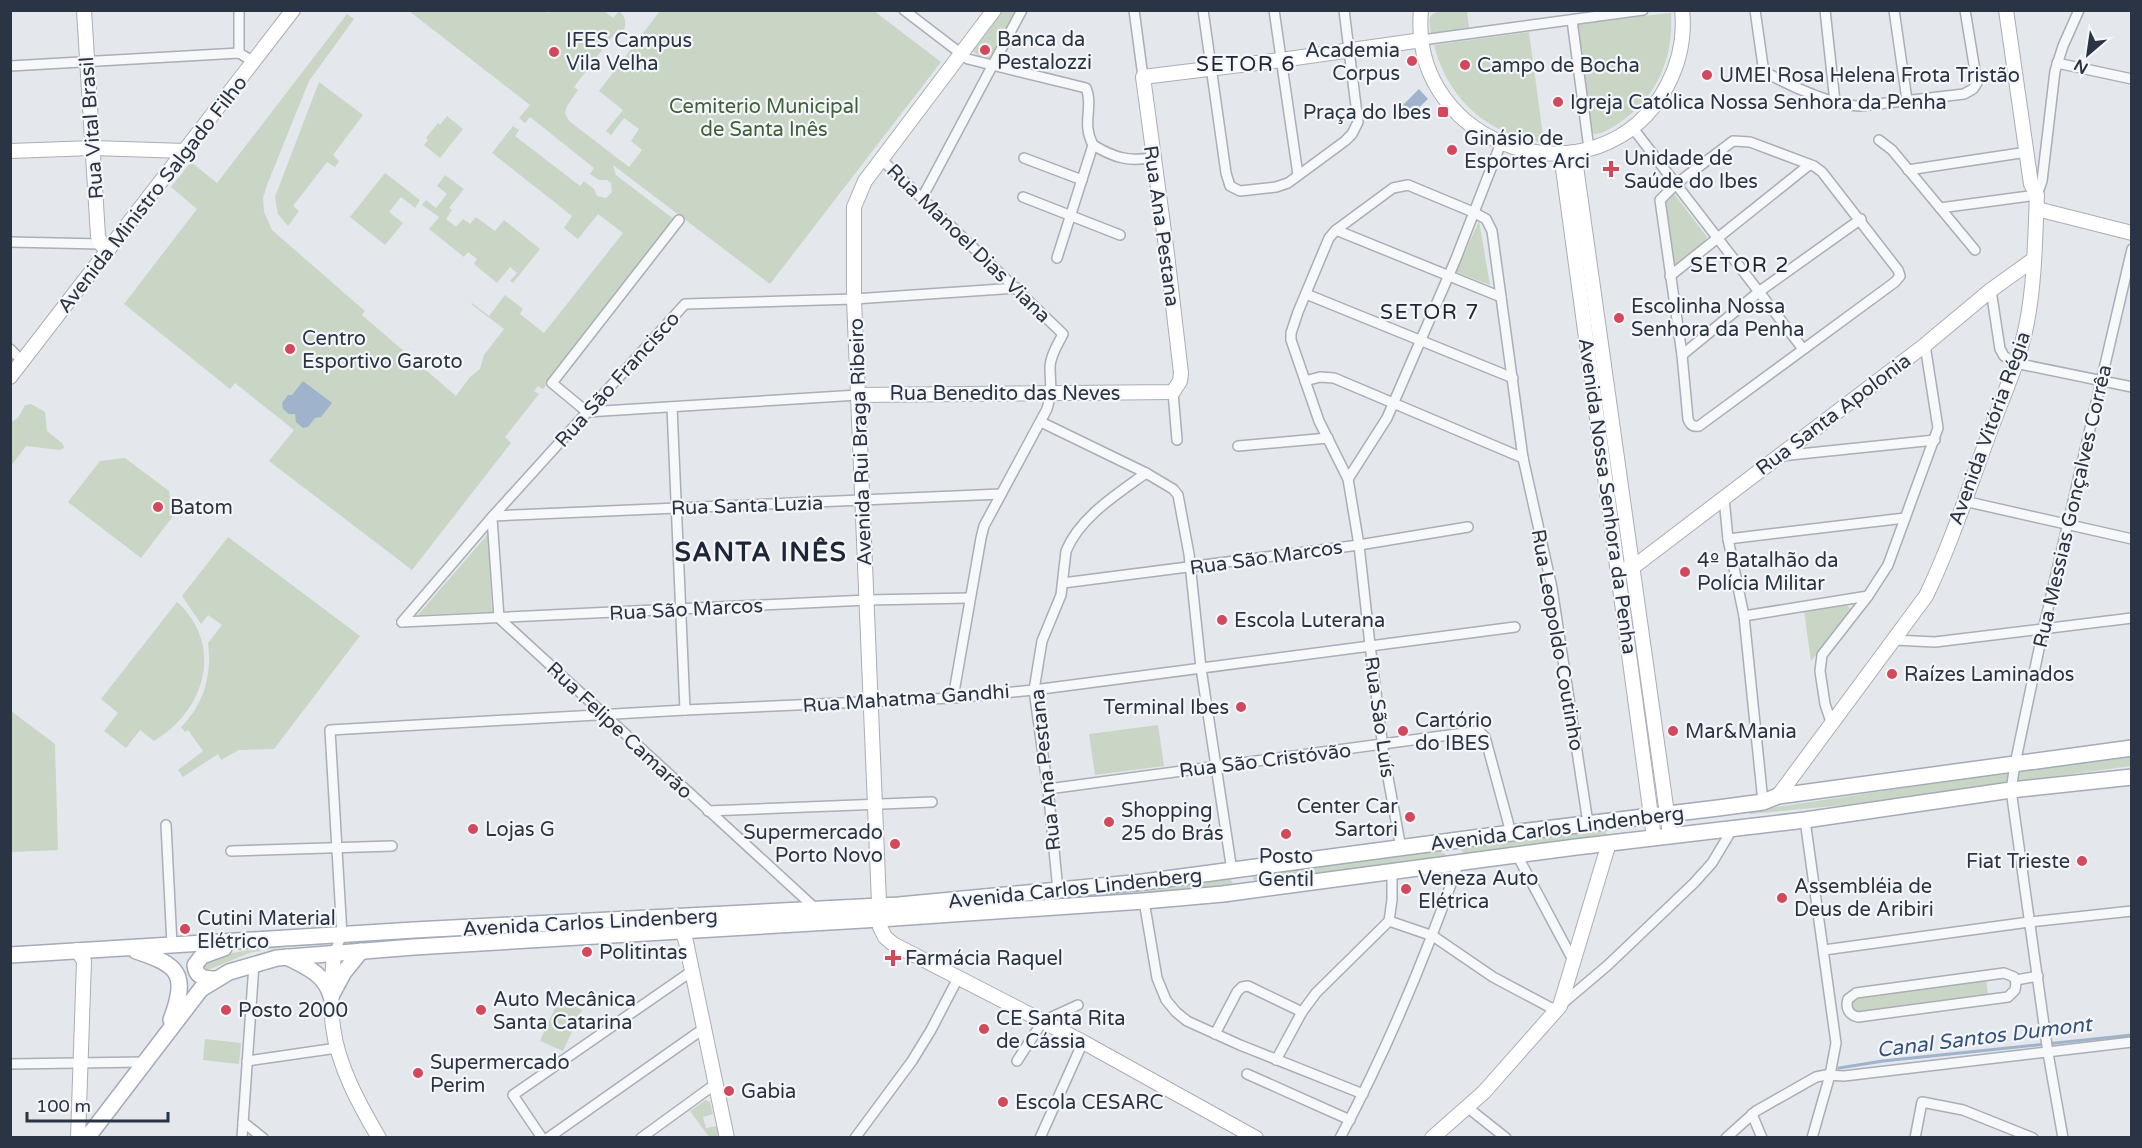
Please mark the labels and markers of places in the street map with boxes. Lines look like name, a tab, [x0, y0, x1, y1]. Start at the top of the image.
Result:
place label: Banca da Pestalozzi	[997, 28, 1092, 75]
place label: IFES Campus Vila Velha	[566, 29, 692, 76]
place label: Academia Corpus	[1305, 39, 1400, 86]
marker: Banca da Pestalozzi	[978, 43, 992, 57]
marker: IFES Campus Vila Velha	[547, 45, 561, 59]
marker: Academia Corpus	[1405, 54, 1419, 68]
place label: Campo de Bocha	[1477, 54, 1640, 78]
marker: Campo de Bocha	[1458, 58, 1472, 72]
place label: UMEI Rosa Helena Frota Tristão	[1719, 64, 2020, 88]
marker: UMEI Rosa Helena Frota Tristão	[1700, 68, 1714, 82]
place label: Igreja Católica Nossa Senhora da Penha	[1570, 91, 1947, 115]
marker: Igreja Católica Nossa Senhora da Penha	[1551, 95, 1565, 109]
place label: Praça do Ibes	[1303, 101, 1431, 125]
marker: Praça do Ibes	[1436, 105, 1450, 119]
place label: Ginásio de Esportes Arci	[1464, 127, 1590, 174]
marker: Ginásio de Esportes Arci	[1445, 143, 1459, 157]
place label: Unidade de Saúde do Ibes	[1624, 147, 1758, 194]
marker: Unidade de Saúde do Ibes	[1602, 160, 1620, 178]
place label: Escolinha Nossa Senhora da Penha	[1631, 295, 1804, 342]
marker: Escolinha Nossa Senhora da Penha	[1612, 311, 1626, 325]
place label: Centro Esportivo Garoto	[302, 327, 463, 374]
marker: Centro Esportivo Garoto	[283, 342, 297, 356]
place label: Batom	[170, 496, 233, 520]
marker: Batom	[151, 500, 165, 514]
place label: 4º Batalhão da Polícia Militar	[1697, 549, 1838, 596]
marker: 4º Batalhão da Polícia Militar	[1678, 565, 1692, 579]
place label: Escola Luterana	[1234, 609, 1385, 633]
marker: Escola Luterana	[1215, 613, 1229, 627]
place label: Raízes Laminados	[1904, 663, 2074, 687]
marker: Raízes Laminados	[1885, 667, 1899, 681]
place label: Terminal Ibes	[1103, 696, 1229, 720]
marker: Terminal Ibes	[1234, 700, 1248, 714]
place label: Cartório do IBES	[1415, 709, 1492, 756]
place label: Mar&Mania	[1685, 720, 1797, 744]
marker: Cartório do IBES	[1396, 724, 1410, 738]
marker: Mar&Mania	[1666, 724, 1680, 738]
place label: Center Car Sartori	[1297, 795, 1398, 842]
place label: Shopping 25 do Brás	[1121, 799, 1224, 846]
marker: Center Car Sartori	[1403, 810, 1417, 824]
marker: Shopping 25 do Brás	[1102, 815, 1116, 829]
place label: Lojas G	[485, 818, 555, 842]
place label: Supermercado Porto Novo	[743, 821, 883, 868]
marker: Lojas G	[466, 822, 480, 836]
marker: Posto Gentil	[1279, 827, 1293, 841]
marker: Supermercado Porto Novo	[888, 837, 902, 851]
place label: Posto Gentil	[1258, 845, 1314, 892]
place label: Fiat Trieste	[1966, 850, 2070, 874]
marker: Fiat Trieste	[2075, 854, 2089, 868]
place label: Veneza Auto Elétrica	[1418, 867, 1538, 914]
place label: Assembléia de Deus de Aribiri	[1794, 875, 1934, 922]
marker: Veneza Auto Elétrica	[1399, 882, 1413, 896]
marker: Assembléia de Deus de Aribiri	[1775, 891, 1789, 905]
place label: Cutini Material Elétrico	[197, 907, 336, 954]
marker: Cutini Material Elétrico	[178, 922, 192, 936]
place label: Politintas	[599, 941, 687, 965]
marker: Politintas	[580, 945, 594, 959]
place label: Farmácia Raquel	[905, 947, 1063, 971]
marker: Farmácia Raquel	[886, 951, 900, 965]
place label: Auto Mecânica Santa Catarina	[493, 988, 636, 1035]
place label: Posto 2000	[238, 999, 348, 1023]
marker: Posto 2000	[219, 1003, 233, 1017]
marker: Auto Mecânica Santa Catarina	[474, 1003, 488, 1017]
place label: CE Santa Rita de Cássia	[996, 1007, 1126, 1054]
marker: CE Santa Rita de Cássia	[977, 1022, 991, 1036]
place label: Supermercado Perim	[430, 1051, 570, 1098]
marker: Supermercado Perim	[411, 1066, 425, 1080]
place label: Gabia	[741, 1080, 796, 1104]
marker: Gabia	[722, 1084, 736, 1098]
place label: Escola CESARC	[1015, 1091, 1164, 1115]
marker: Escola CESARC	[996, 1095, 1010, 1109]

